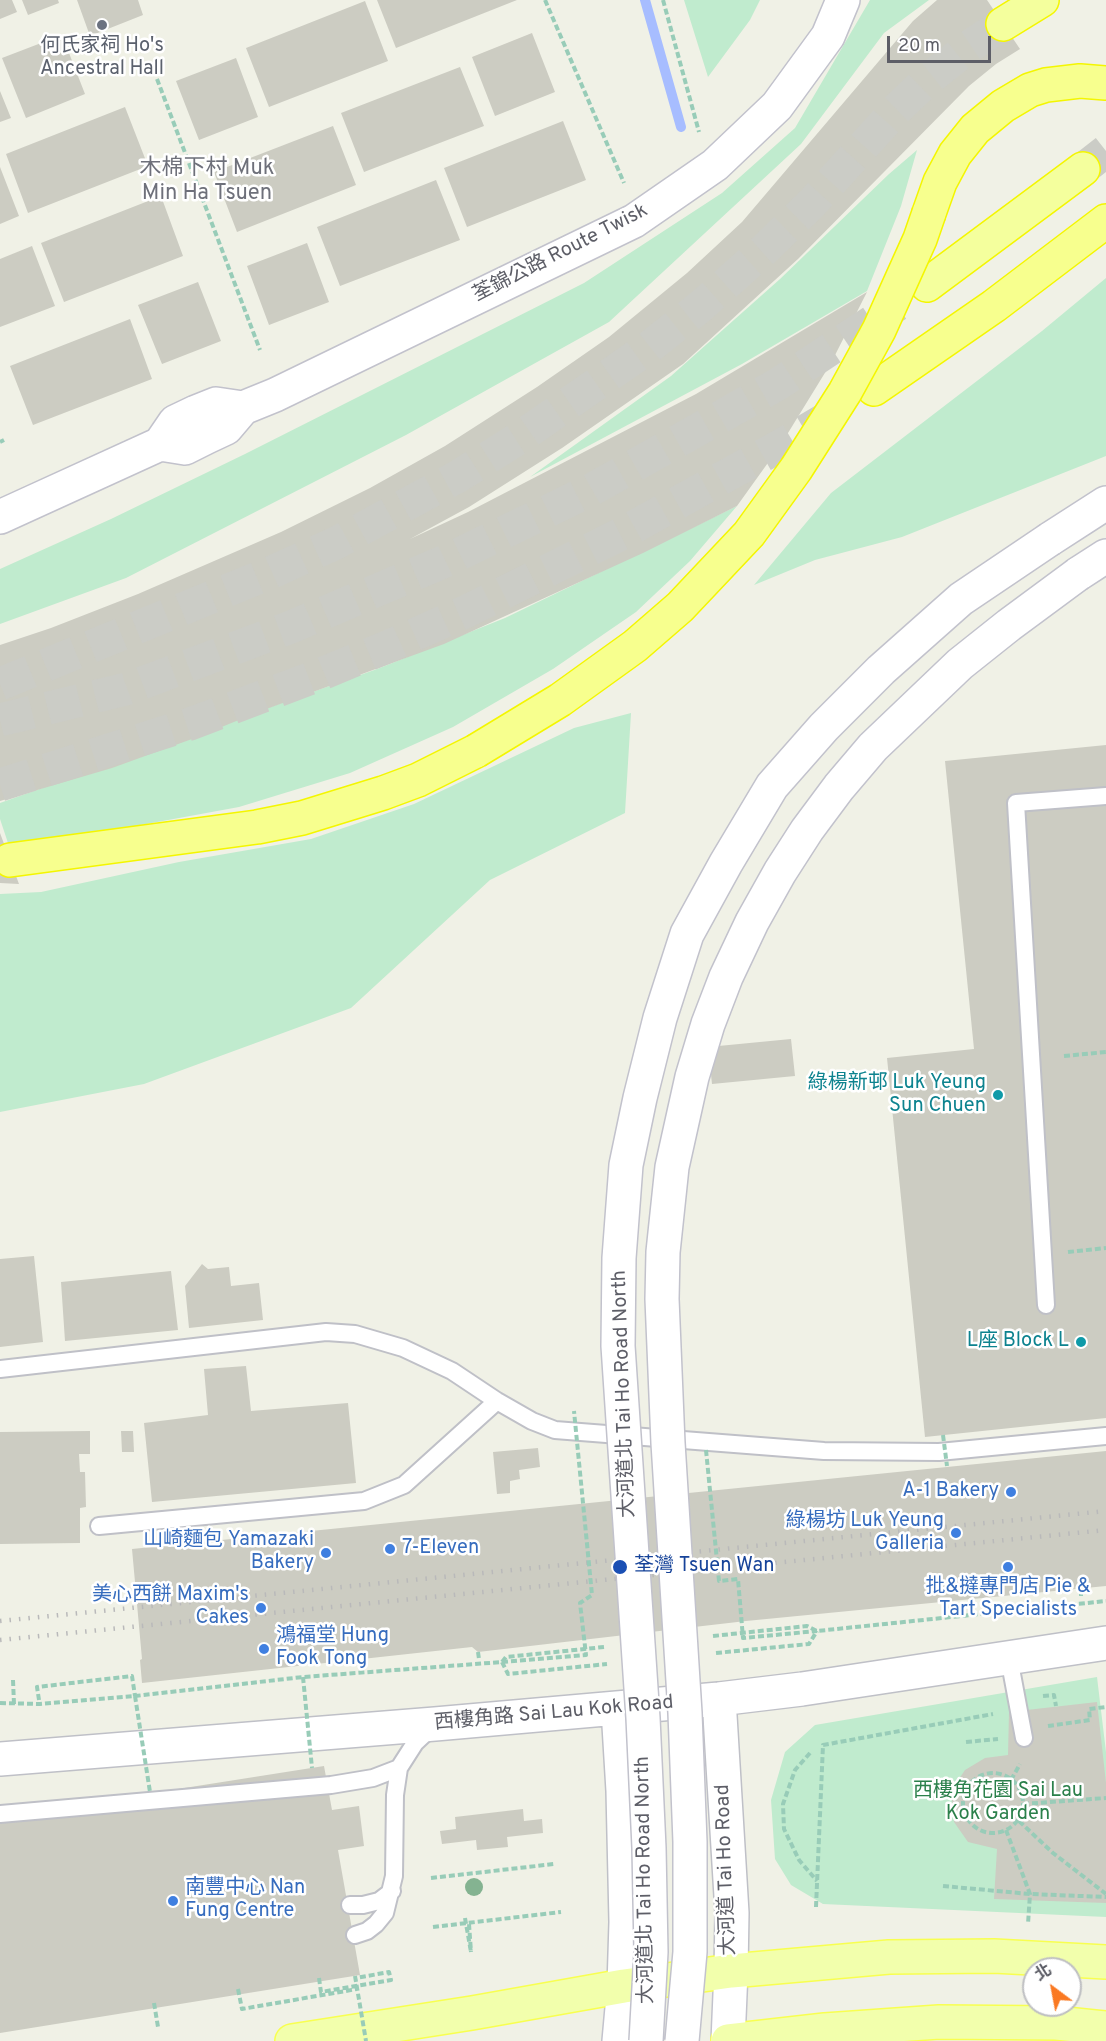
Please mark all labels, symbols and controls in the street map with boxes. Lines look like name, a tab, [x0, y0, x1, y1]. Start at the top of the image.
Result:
marker: 何氏家祠 Ho's Ancestral Hall	[95, 18, 109, 32]
scale bar	[890, 24, 994, 62]
place label: 何氏家祠 Ho's Ancestral Hall	[40, 35, 164, 82]
text: 20 m	[898, 35, 940, 58]
district label: 木棉下村 Muk Min Ha Tsuen	[133, 157, 281, 208]
street label: 荃錦公路 Route Twisk	[470, 200, 652, 308]
place label: 綠楊新邨 Luk Yeung Sun Chuen	[808, 1072, 986, 1119]
marker: 綠楊新邨 Luk Yeung Sun Chuen	[991, 1088, 1005, 1102]
street label: 大河道北 Tai Ho Road North	[609, 1270, 641, 1518]
place label: L座 Block L	[967, 1330, 1069, 1354]
marker: L座 Block L	[1074, 1335, 1088, 1349]
place label: A-1 Bakery	[902, 1480, 999, 1504]
marker: A-1 Bakery	[1004, 1485, 1018, 1499]
place label: 綠楊坊 Luk Yeung Galleria	[786, 1510, 944, 1557]
marker: 綠楊坊 Luk Yeung Galleria	[949, 1526, 963, 1540]
place label: 山崎麵包 Yamazaki Bakery	[143, 1529, 314, 1576]
place label: 7-Eleven	[402, 1537, 479, 1561]
marker: 7-Eleven	[383, 1542, 397, 1556]
marker: 山崎麵包 Yamazaki Bakery	[319, 1546, 333, 1560]
place label: 荃灣 Tsuen Wan	[634, 1555, 775, 1579]
marker: 荃灣 Tsuen Wan	[611, 1558, 629, 1576]
marker: 批&撻專門店 Pie & Tart Specialists	[1001, 1560, 1015, 1574]
place label: 批&撻專門店 Pie & Tart Specialists	[926, 1576, 1090, 1623]
place label: 美心西餅 Maxim's Cakes	[92, 1584, 249, 1631]
marker: 美心西餅 Maxim's Cakes	[254, 1601, 268, 1615]
place label: 鴻福堂 Hung Fook Tong	[276, 1625, 389, 1672]
marker: 鴻福堂 Hung Fook Tong	[257, 1642, 271, 1656]
street label: 西樓角路 Sai Lau Kok Road	[433, 1692, 675, 1736]
street label: 大河道北 Tai Ho Road North	[632, 1756, 660, 2004]
park label: 西樓角花園 Sai Lau Kok Garden	[913, 1780, 1083, 1827]
street label: 大河道 Tai Ho Road	[712, 1784, 742, 1956]
place label: 南豐中心 Nan Fung Centre	[185, 1877, 305, 1924]
marker: 南豐中心 Nan Fung Centre	[166, 1894, 180, 1908]
north arrow	[1022, 1957, 1082, 2017]
text: 北	[1031, 1961, 1056, 1986]

